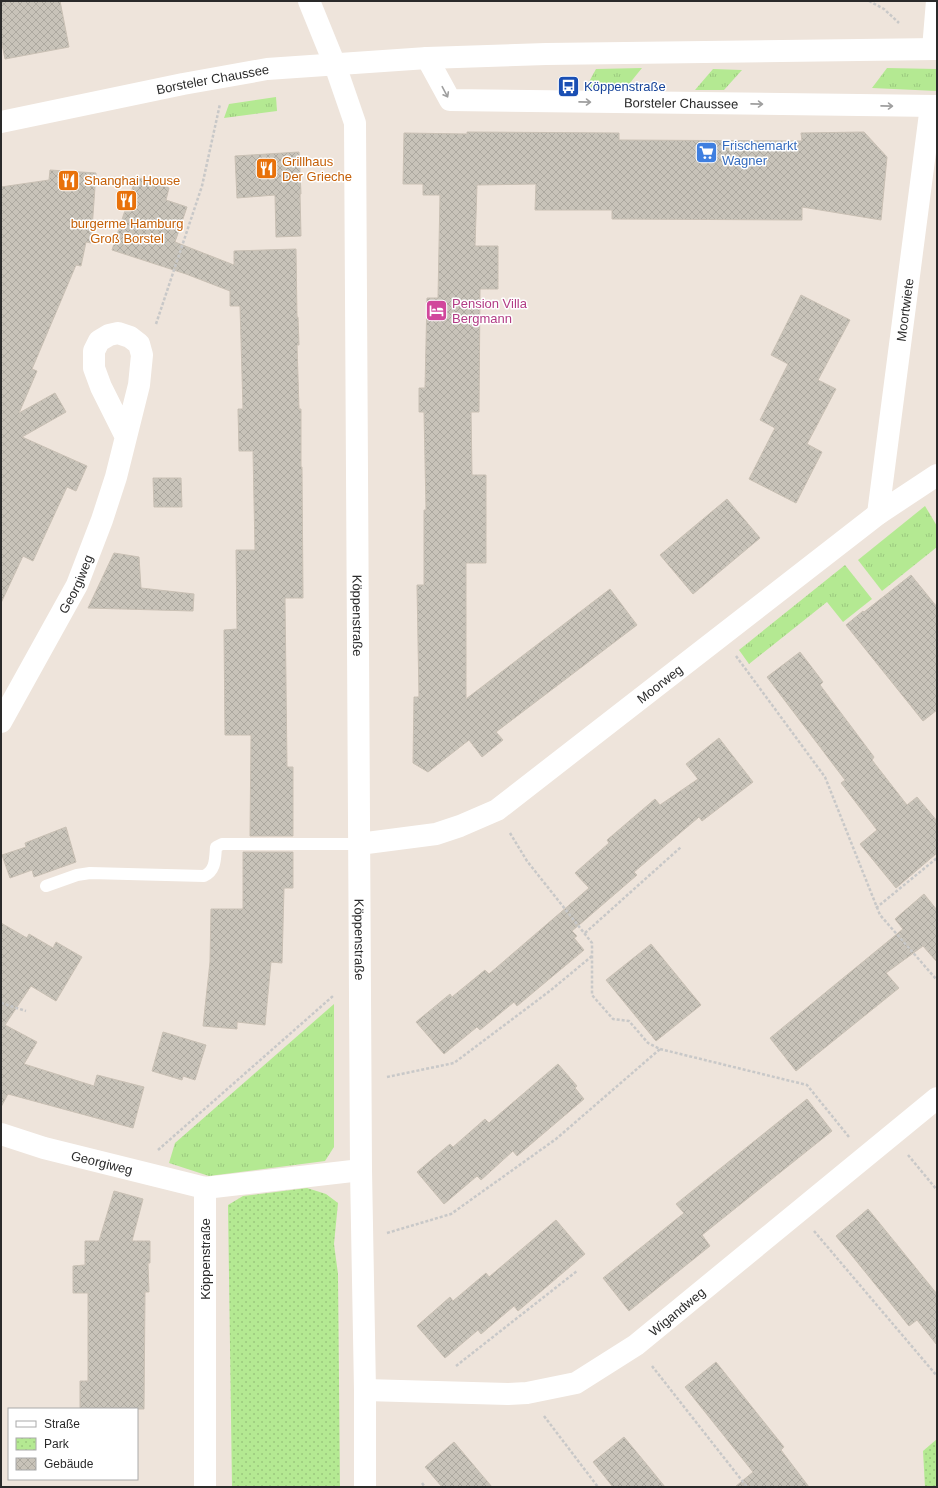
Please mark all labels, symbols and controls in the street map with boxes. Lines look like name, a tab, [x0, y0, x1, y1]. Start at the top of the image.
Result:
street label: Borsteler Chaussee	[155, 62, 270, 97]
bus stop icon: Köppenstraße	[556, 73, 582, 99]
place label: Köppenstraße	[584, 79, 666, 94]
one-way arrow	[442, 86, 450, 98]
street label: Borsteler Chaussee	[624, 95, 738, 112]
one-way arrow	[578, 98, 591, 106]
one-way arrow	[750, 100, 763, 108]
one-way arrow	[880, 102, 893, 109]
place label: Frischemarkt Wagner	[722, 138, 798, 168]
supermarket icon: Frischemarkt Wagner	[694, 139, 720, 165]
place label: Grillhaus Der Grieche	[282, 154, 352, 184]
restaurant icon: Grillhaus Der Grieche	[253, 155, 279, 181]
restaurant icon: Shanghai House	[55, 167, 81, 193]
place label: Shanghai House	[84, 173, 180, 188]
restaurant icon: burgerme Hamburg Groß Borstel	[114, 188, 140, 214]
place label: burgerme Hamburg Groß Borstel	[71, 216, 183, 246]
street label: Moortwiete	[893, 277, 917, 342]
place label: Pension Villa Bergmann	[452, 296, 528, 326]
hotel icon: Pension Villa Bergmann	[424, 297, 450, 323]
street label: Georgiweg	[56, 553, 96, 616]
street label: Köppenstraße	[350, 575, 365, 656]
street label: Moorweg	[634, 662, 686, 707]
street label: Köppenstraße	[351, 899, 367, 980]
street label: Georgiweg	[70, 1148, 134, 1178]
street label: Köppenstraße	[198, 1218, 213, 1300]
street label: Wigandweg	[646, 1284, 708, 1339]
legend	[8, 1408, 138, 1480]
text: Straße	[44, 1417, 80, 1431]
text: Park	[44, 1437, 70, 1451]
text: Gebäude	[44, 1457, 94, 1471]

